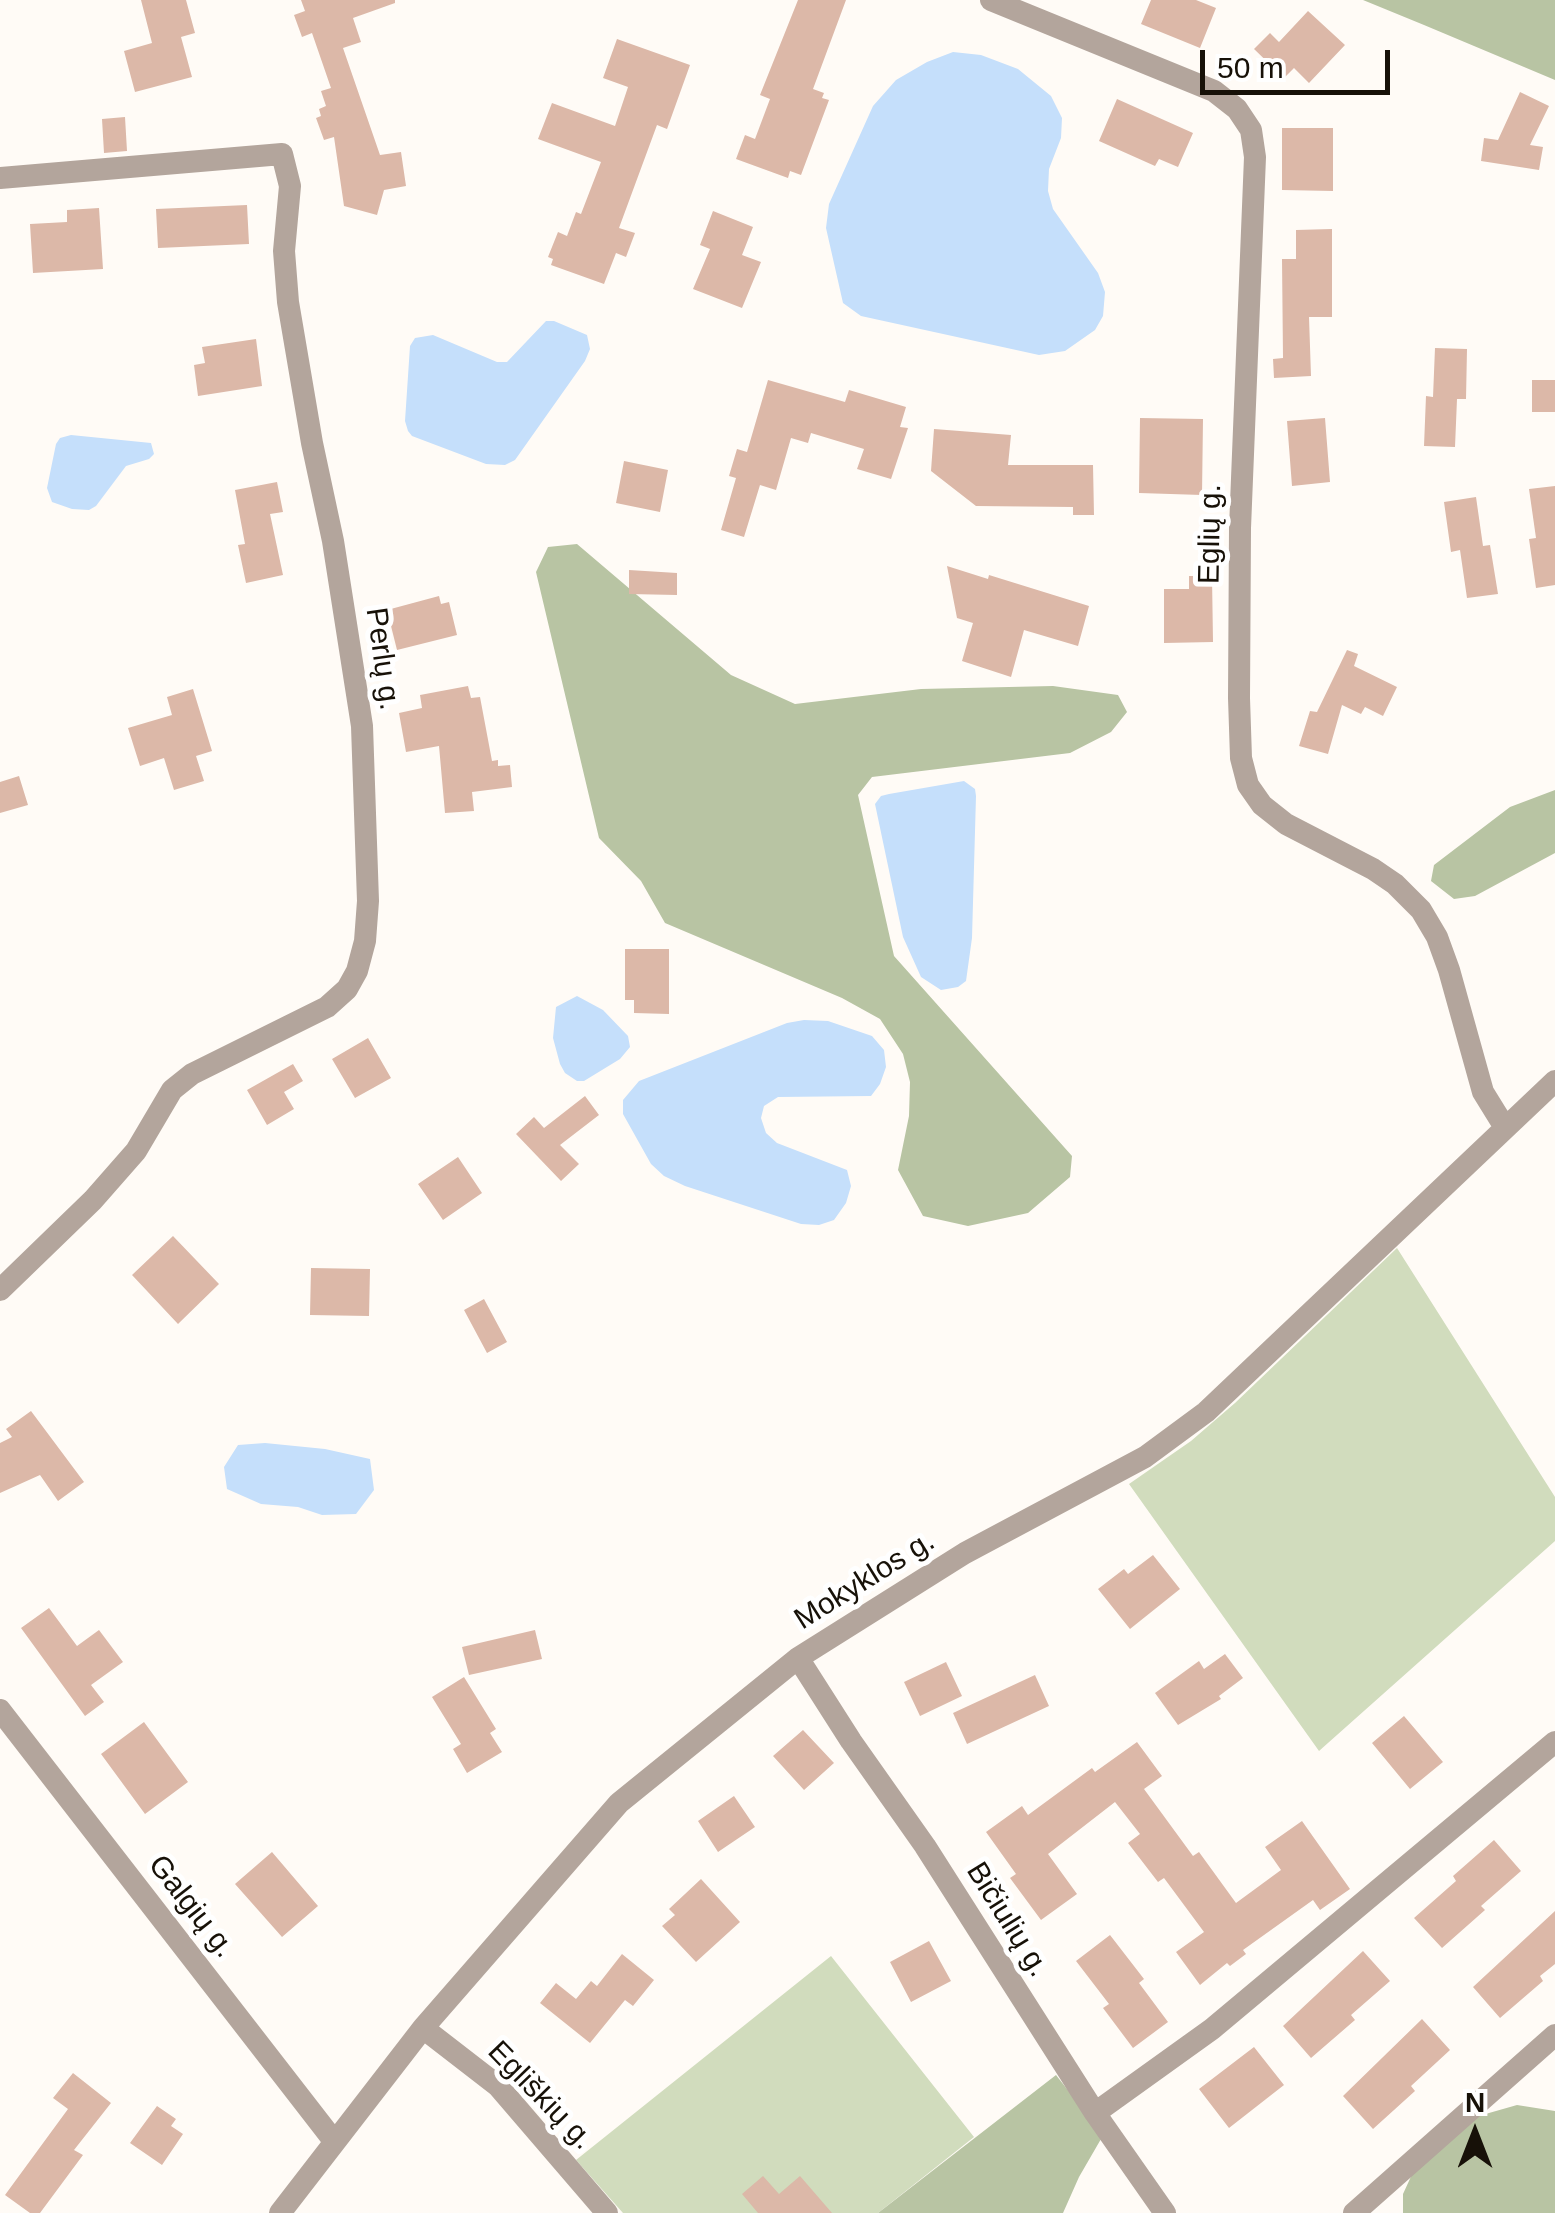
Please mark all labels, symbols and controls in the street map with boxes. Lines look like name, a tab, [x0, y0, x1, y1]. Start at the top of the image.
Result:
scale bar	[1205, 30, 1395, 92]
text: 50 m	[1217, 51, 1284, 84]
street label: Eglių g.	[1192, 484, 1230, 584]
street label: Perlų g.	[357, 605, 407, 713]
street label: Mokyklos g.	[788, 1524, 942, 1638]
street label: Galgių g.	[140, 1849, 242, 1965]
street label: Bičiulių g.	[958, 1856, 1056, 1984]
street label: Egliškių g.	[480, 2034, 600, 2158]
north arrow	[1425, 2083, 1525, 2183]
text: N	[1465, 2087, 1485, 2118]

